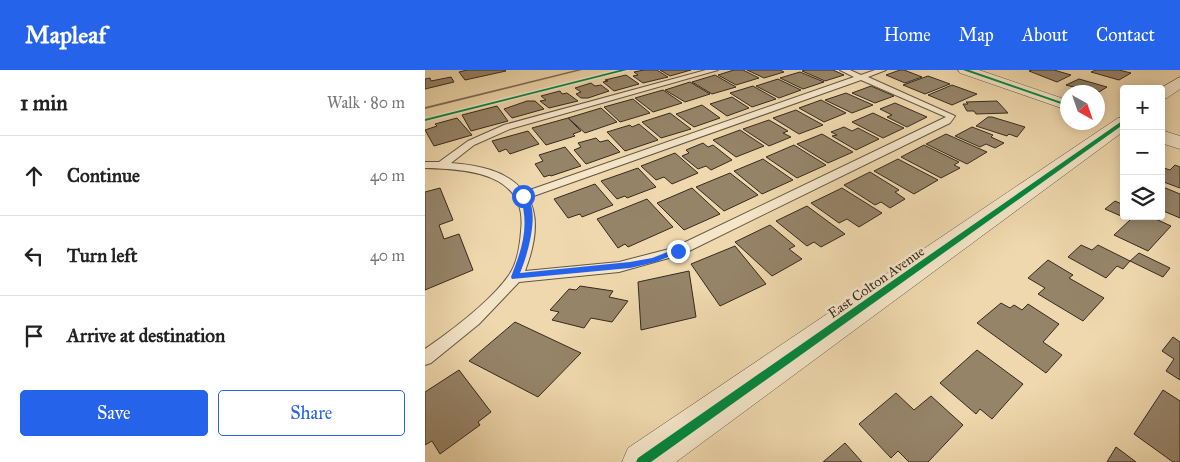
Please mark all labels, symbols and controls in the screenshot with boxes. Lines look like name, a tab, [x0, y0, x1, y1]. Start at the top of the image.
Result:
text: Mapleaf	[25, 20, 106, 50]
text: Home	[884, 24, 931, 46]
text: Map	[959, 24, 994, 46]
text: About	[1022, 24, 1068, 46]
text: Contact	[1096, 24, 1155, 46]
north arrow	[1060, 85, 1105, 130]
map controls	[1120, 85, 1165, 220]
button: +	[1120, 85, 1165, 130]
text: 1 min	[20, 90, 68, 116]
text: Walk · 80 m	[327, 93, 405, 112]
button: −	[1120, 130, 1165, 175]
icon: ahead	[20, 162, 48, 190]
text: Continue	[67, 164, 140, 187]
text: 40 m	[370, 166, 405, 185]
button: layers	[1120, 175, 1165, 220]
route start	[512, 185, 535, 208]
route end	[667, 240, 690, 263]
icon: left	[20, 242, 48, 270]
street label: East Colton Avenue	[825, 243, 928, 322]
text: Turn left	[67, 244, 137, 267]
text: 40 m	[370, 246, 405, 265]
icon: arrive	[20, 322, 48, 350]
text: Arrive at destination	[67, 324, 225, 347]
button: Save	[20, 390, 208, 436]
button: Share	[218, 390, 405, 436]

